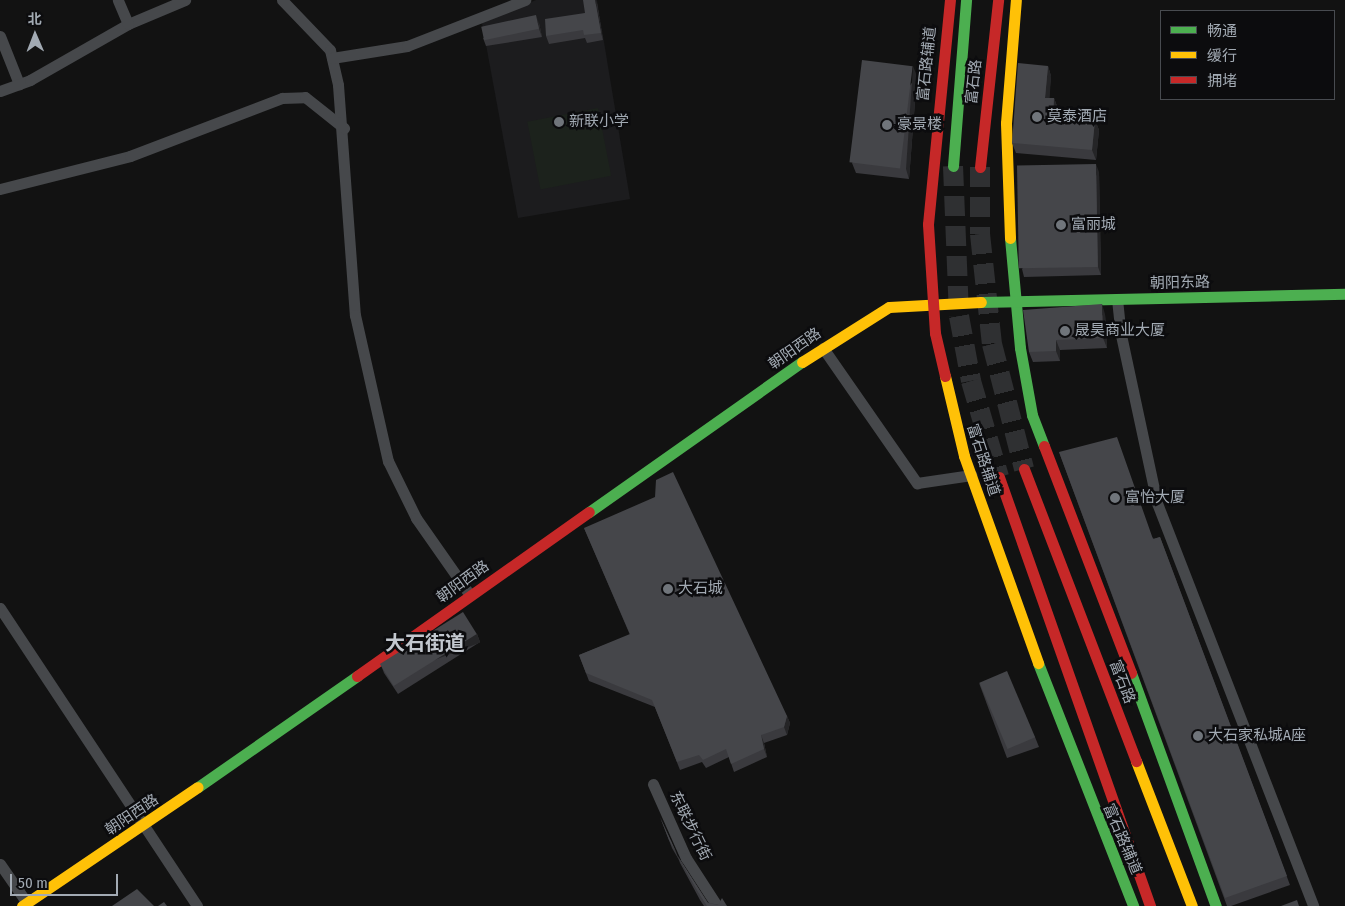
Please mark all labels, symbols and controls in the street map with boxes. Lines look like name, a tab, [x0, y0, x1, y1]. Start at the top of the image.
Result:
north arrow	[10, 10, 60, 60]
legend	[1160, 10, 1335, 100]
text: 北	[28, 11, 42, 28]
text: 畅通	[1207, 22, 1237, 40]
street label: 富石路辅道	[914, 26, 940, 102]
text: 缓行	[1207, 47, 1237, 65]
street label: 富石路	[963, 59, 985, 105]
text: 拥堵	[1207, 72, 1237, 90]
place label: 莫泰酒店	[1047, 108, 1107, 126]
marker: 莫泰酒店	[1031, 111, 1043, 123]
place label: 新联小学	[569, 113, 629, 131]
marker: 新联小学	[553, 116, 565, 128]
place label: 豪景楼	[897, 116, 942, 134]
marker: 豪景楼	[881, 119, 893, 131]
place label: 富丽城	[1071, 216, 1116, 234]
marker: 富丽城	[1055, 219, 1067, 231]
street label: 朝阳东路	[1150, 273, 1210, 293]
place label: 晟昊商业大厦	[1075, 322, 1165, 340]
street label: 朝阳西路	[765, 324, 825, 374]
marker: 晟昊商业大厦	[1059, 325, 1071, 337]
street label: 富石路辅道	[963, 422, 1003, 498]
place label: 富怡大厦	[1125, 489, 1185, 507]
marker: 富怡大厦	[1109, 492, 1121, 504]
street label: 朝阳西路	[433, 557, 493, 607]
place label: 大石城	[678, 580, 723, 598]
marker: 大石城	[662, 583, 674, 595]
district label: 大石街道	[385, 631, 465, 655]
street label: 富石路	[1106, 658, 1138, 706]
place label: 大石家私城A座	[1208, 727, 1306, 745]
marker: 大石家私城A座	[1192, 730, 1204, 742]
street label: 东联步行街	[665, 788, 715, 864]
street label: 朝阳西路	[102, 791, 162, 839]
street label: 富石路辅道	[1099, 801, 1145, 877]
scale bar	[12, 864, 120, 896]
text: 50 m	[18, 874, 48, 892]

